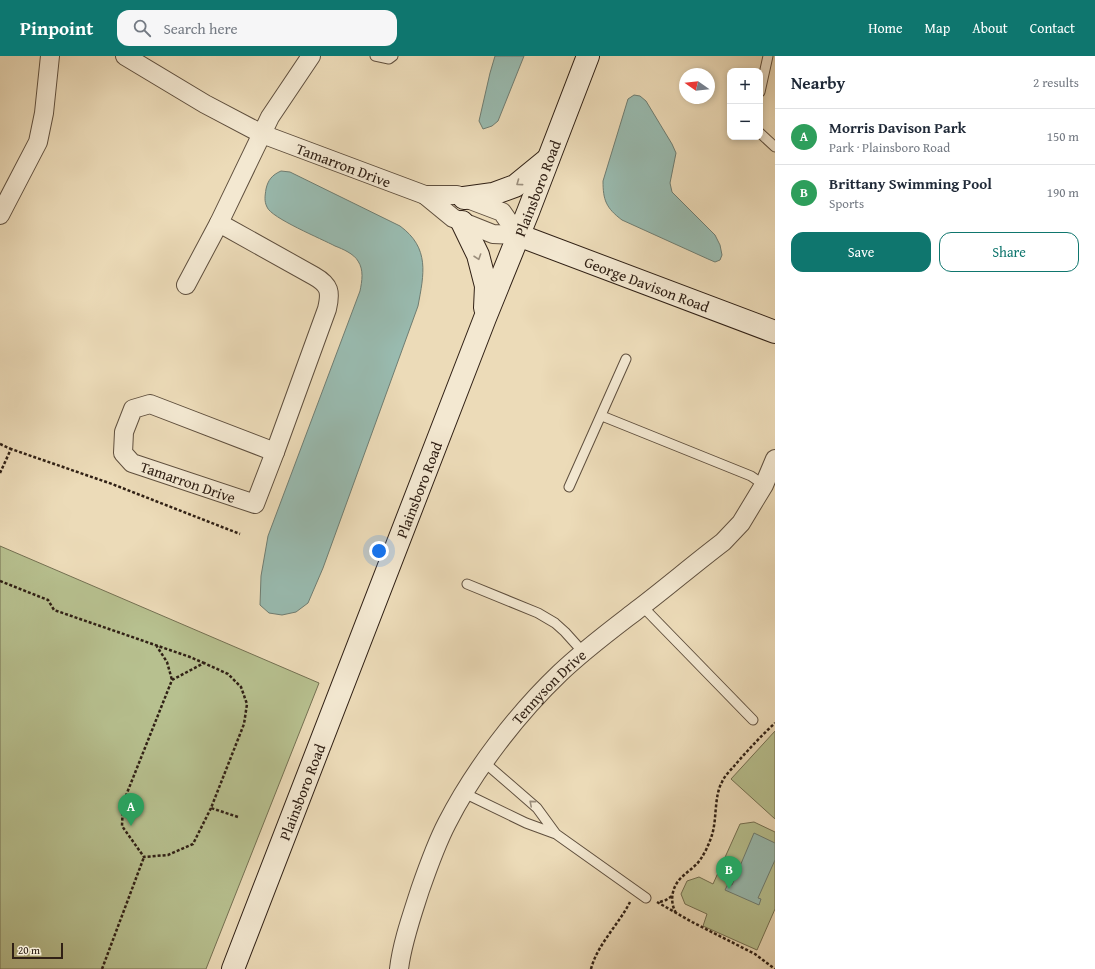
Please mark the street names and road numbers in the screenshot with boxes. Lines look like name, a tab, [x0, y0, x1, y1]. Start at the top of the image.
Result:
street label: Tamarron Drive	[293, 137, 394, 192]
street label: Plainsboro Road	[509, 137, 565, 239]
street label: George Davison Road	[582, 251, 713, 317]
street label: Plainsboro Road	[390, 438, 447, 541]
street label: Tamarron Drive	[138, 456, 238, 508]
street label: Tennyson Drive	[506, 644, 590, 729]
street label: Plainsboro Road	[273, 741, 330, 843]

